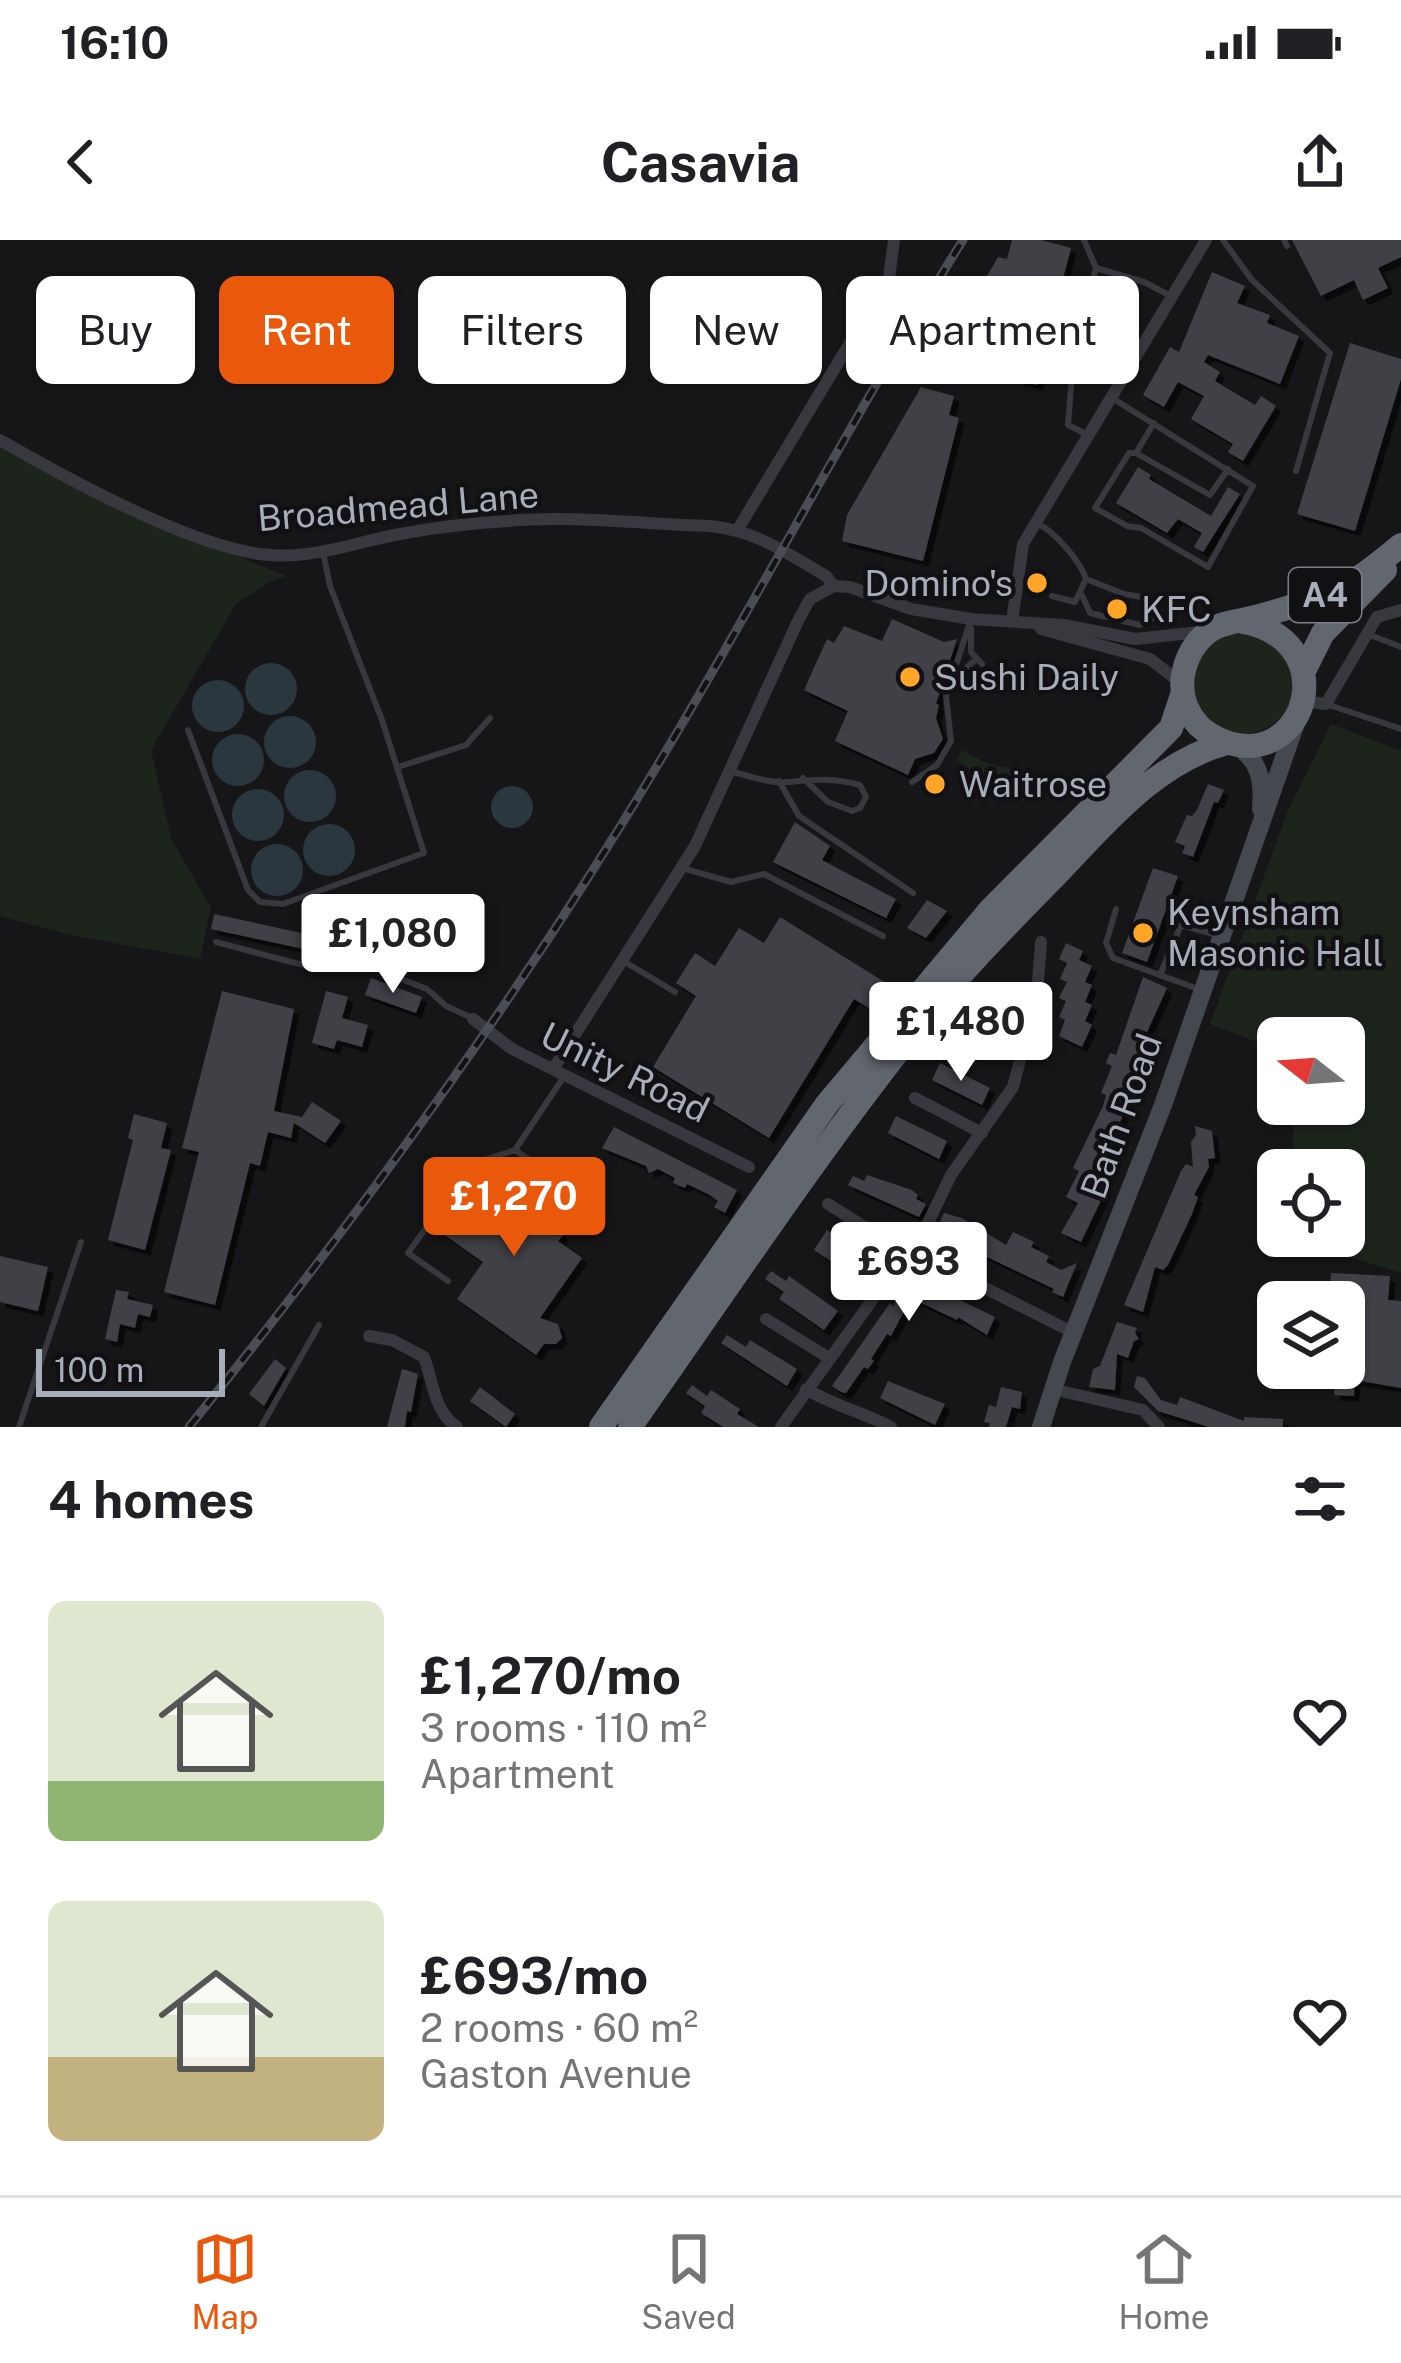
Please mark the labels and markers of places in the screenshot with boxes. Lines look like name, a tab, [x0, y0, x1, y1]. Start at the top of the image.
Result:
place label: Domino's	[864, 562, 1013, 604]
marker: Domino's	[1024, 570, 1050, 596]
place label: KFC	[1141, 588, 1212, 630]
marker: KFC	[1104, 596, 1130, 622]
place label: Sushi Daily	[934, 656, 1119, 698]
marker: Sushi Daily	[897, 664, 923, 690]
place label: Waitrose	[959, 763, 1107, 805]
marker: Waitrose	[922, 771, 948, 797]
place label: Keynsham Masonic Hall	[1167, 891, 1383, 974]
pin: £1,080	[295, 894, 491, 996]
marker: Keynsham Masonic Hall	[1130, 920, 1156, 946]
pin: £1,480	[863, 982, 1059, 1084]
pin: £1,270	[416, 1157, 612, 1259]
pin: £693	[838, 1222, 980, 1324]

